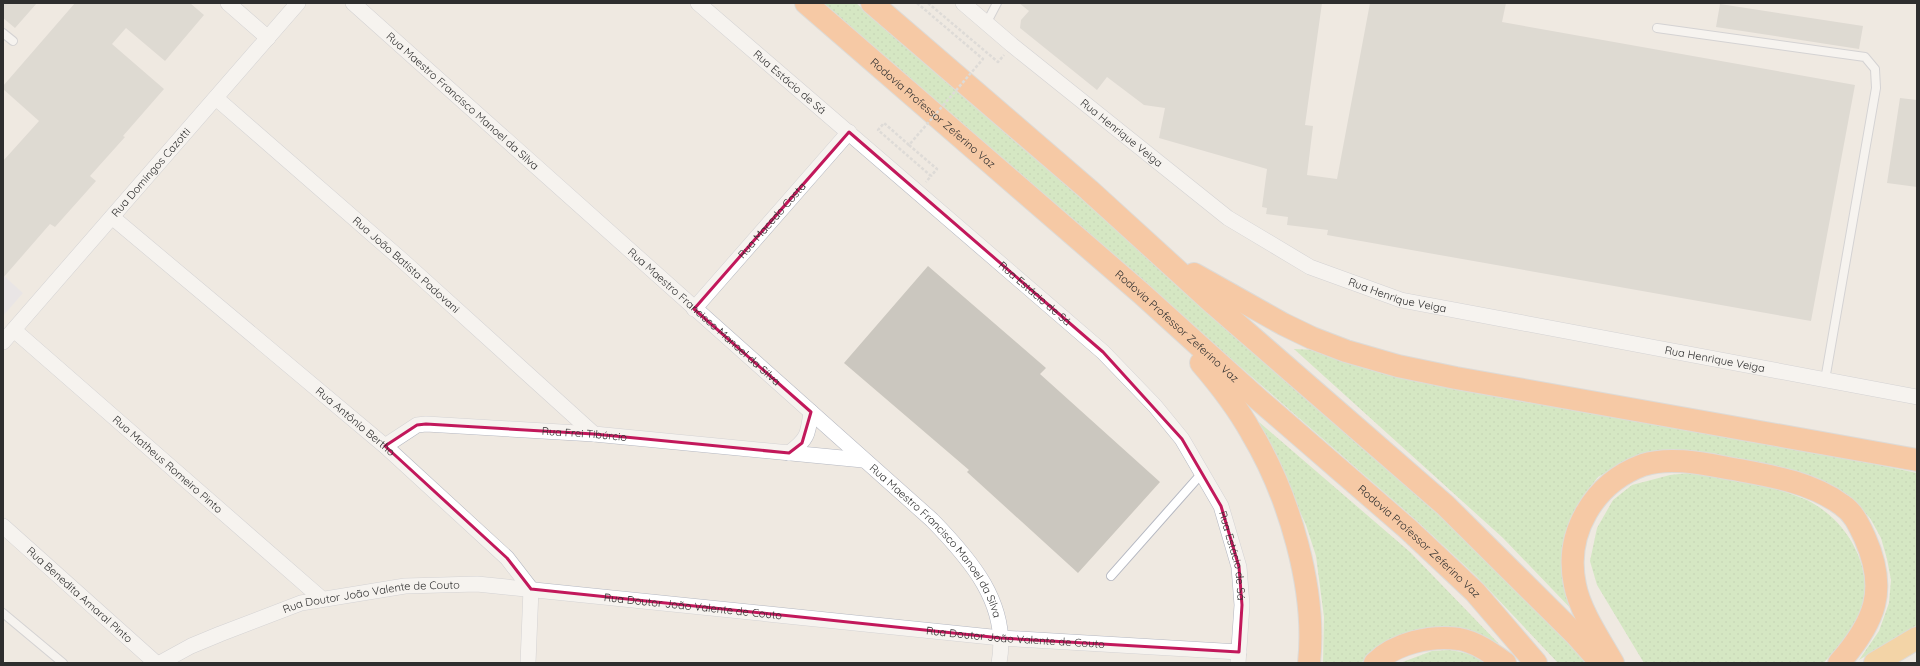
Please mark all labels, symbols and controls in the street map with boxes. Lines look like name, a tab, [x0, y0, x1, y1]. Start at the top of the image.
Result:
street label: Rua Maestro Francisco Manoel da Silva	[383, 29, 542, 173]
street label: Rua Estácio de Sá	[750, 47, 829, 117]
street label: Rodovia Professor Zeferino Vaz	[867, 55, 999, 171]
street label: Rua Henrique Veiga	[1078, 96, 1166, 170]
street label: Rua Domingos Cazotti	[108, 125, 193, 220]
street label: Rua Macedo Costa	[735, 179, 809, 261]
street label: Rua João Batista Padovani	[350, 213, 463, 316]
street label: Rua Maestro Francisco Manoel da Silva	[625, 245, 784, 388]
street label: Rua Estácio de Sá	[996, 258, 1074, 329]
street label: Rodovia Professor Zeferino Vaz	[1112, 267, 1242, 385]
street label: Rua Henrique Veiga	[1347, 275, 1448, 315]
street label: Rua Henrique Veiga	[1664, 343, 1766, 375]
street label: Rua Antônio Bertho	[313, 384, 398, 459]
street label: Rua Matheus Romeiro Pinto	[110, 412, 226, 516]
street label: Rua Frei Tibúrcio	[541, 424, 628, 444]
street label: Rua Maestro Francisco Manoel da Silva	[867, 461, 1004, 619]
street label: Rodovia Professor Zeferino Vaz	[1355, 482, 1484, 600]
street label: Rua Estácio de Sá	[1216, 509, 1249, 601]
street label: Rua Benedita Amaral Pinto	[24, 544, 136, 646]
street label: Rua Doutor João Valente de Couto	[281, 577, 460, 616]
street label: Rua Doutor João Valente de Couto	[603, 590, 783, 622]
street label: Rua Doutor João Valente de Couto	[925, 623, 1106, 651]

